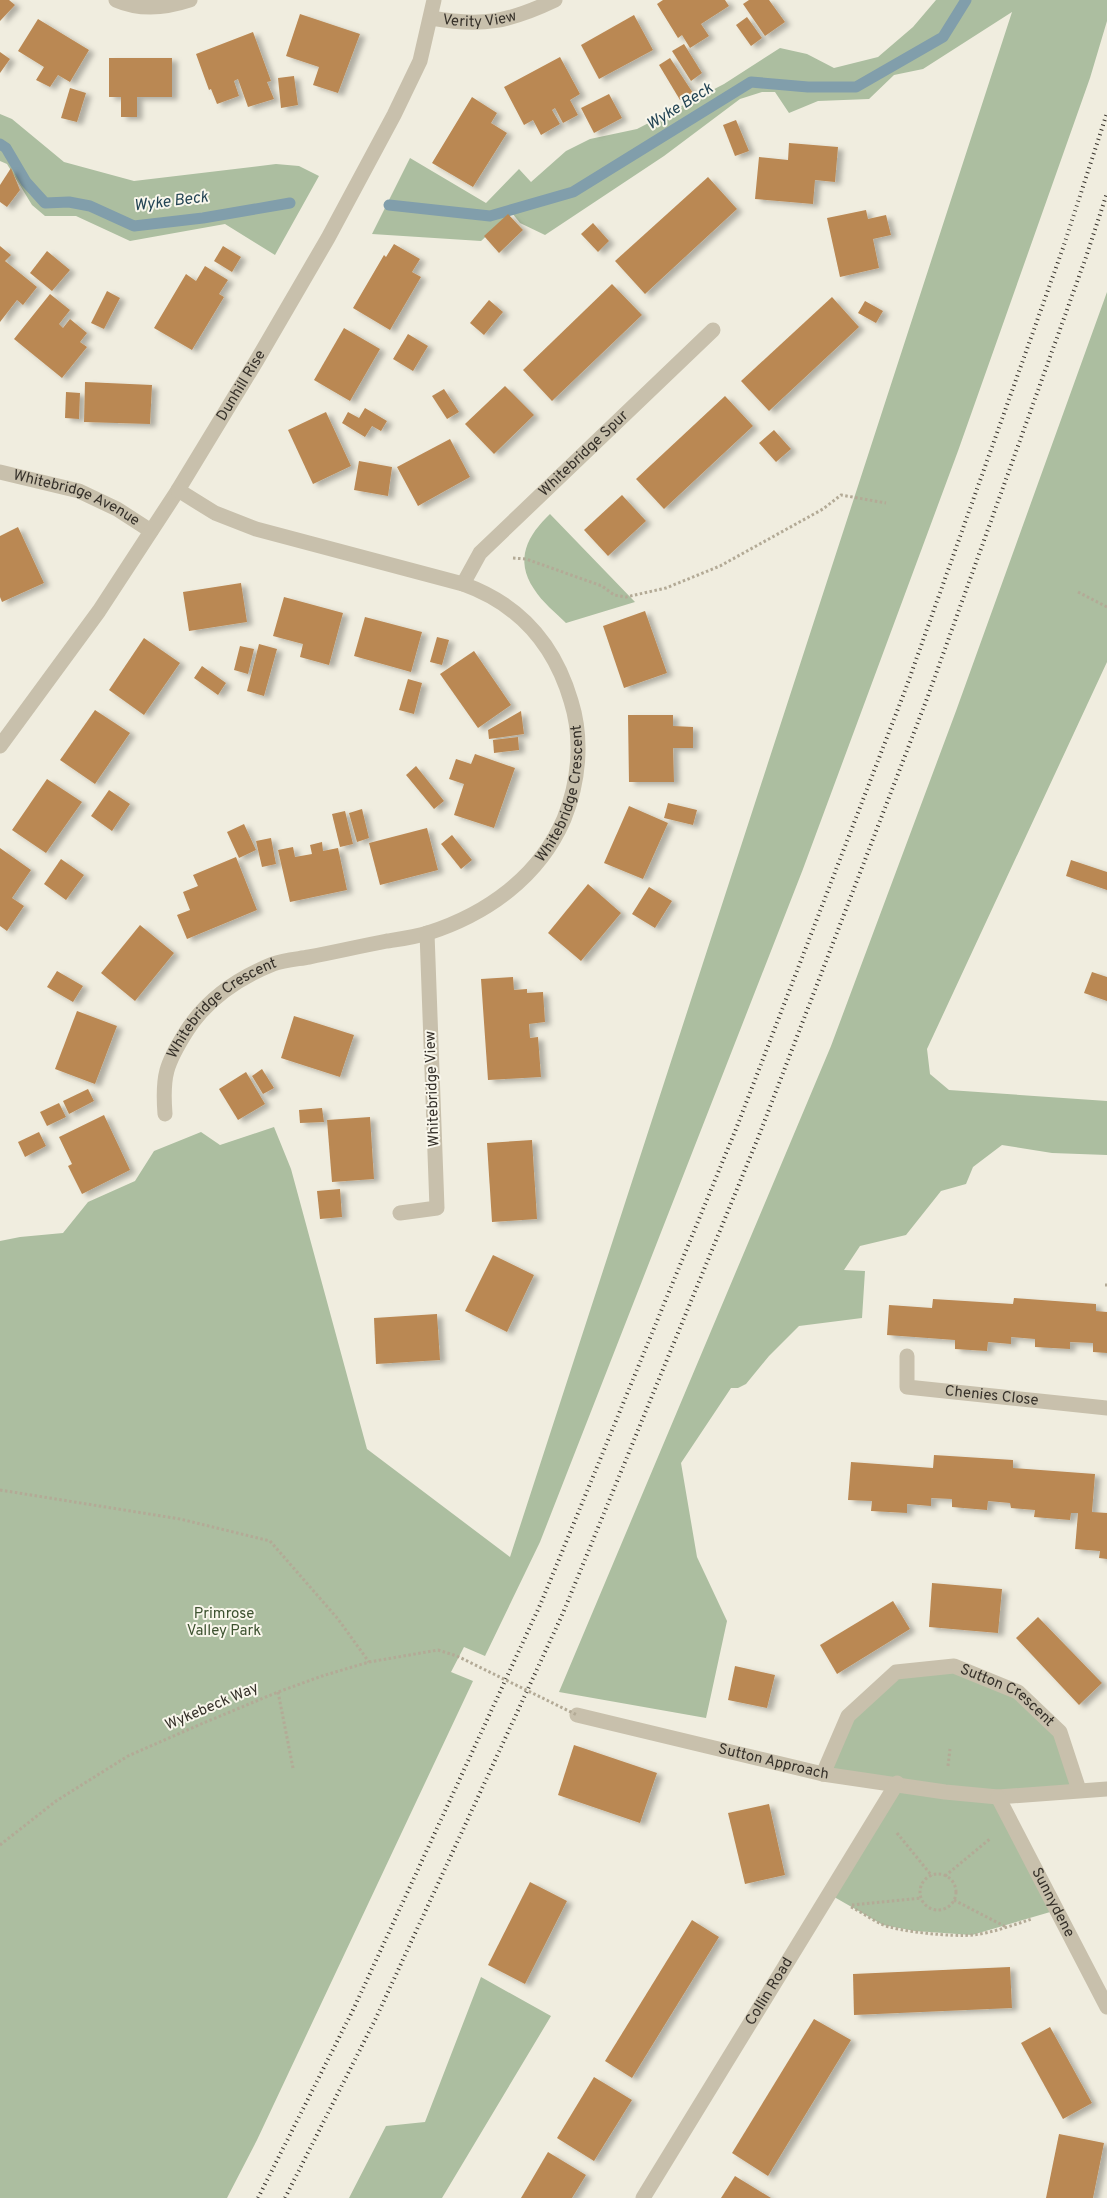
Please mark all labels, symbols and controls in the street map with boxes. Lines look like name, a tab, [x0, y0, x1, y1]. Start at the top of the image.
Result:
street label: Verity View	[441, 7, 519, 32]
water label: Wyke Beck	[643, 78, 718, 135]
water label: Wyke Beck	[133, 187, 210, 216]
street label: Dunhill Rise	[213, 347, 270, 425]
street label: Whitebridge Spur	[535, 406, 633, 501]
street label: Whitebridge Avenue	[11, 466, 143, 531]
street label: Whitebridge Crescent	[531, 724, 588, 866]
street label: Whitebridge Crescent	[163, 954, 279, 1062]
street label: Whitebridge View	[421, 1030, 445, 1147]
street label: Chenies Close	[944, 1382, 1039, 1410]
park label: Primrose Valley Park	[187, 1605, 261, 1641]
street label: Sutton Crescent	[957, 1660, 1058, 1731]
street label: Wykebeck Way	[162, 1679, 262, 1735]
street label: Sutton Approach	[716, 1740, 830, 1784]
street label: Sunnydene	[1027, 1865, 1079, 1941]
street label: Collin Road	[741, 1954, 797, 2029]

